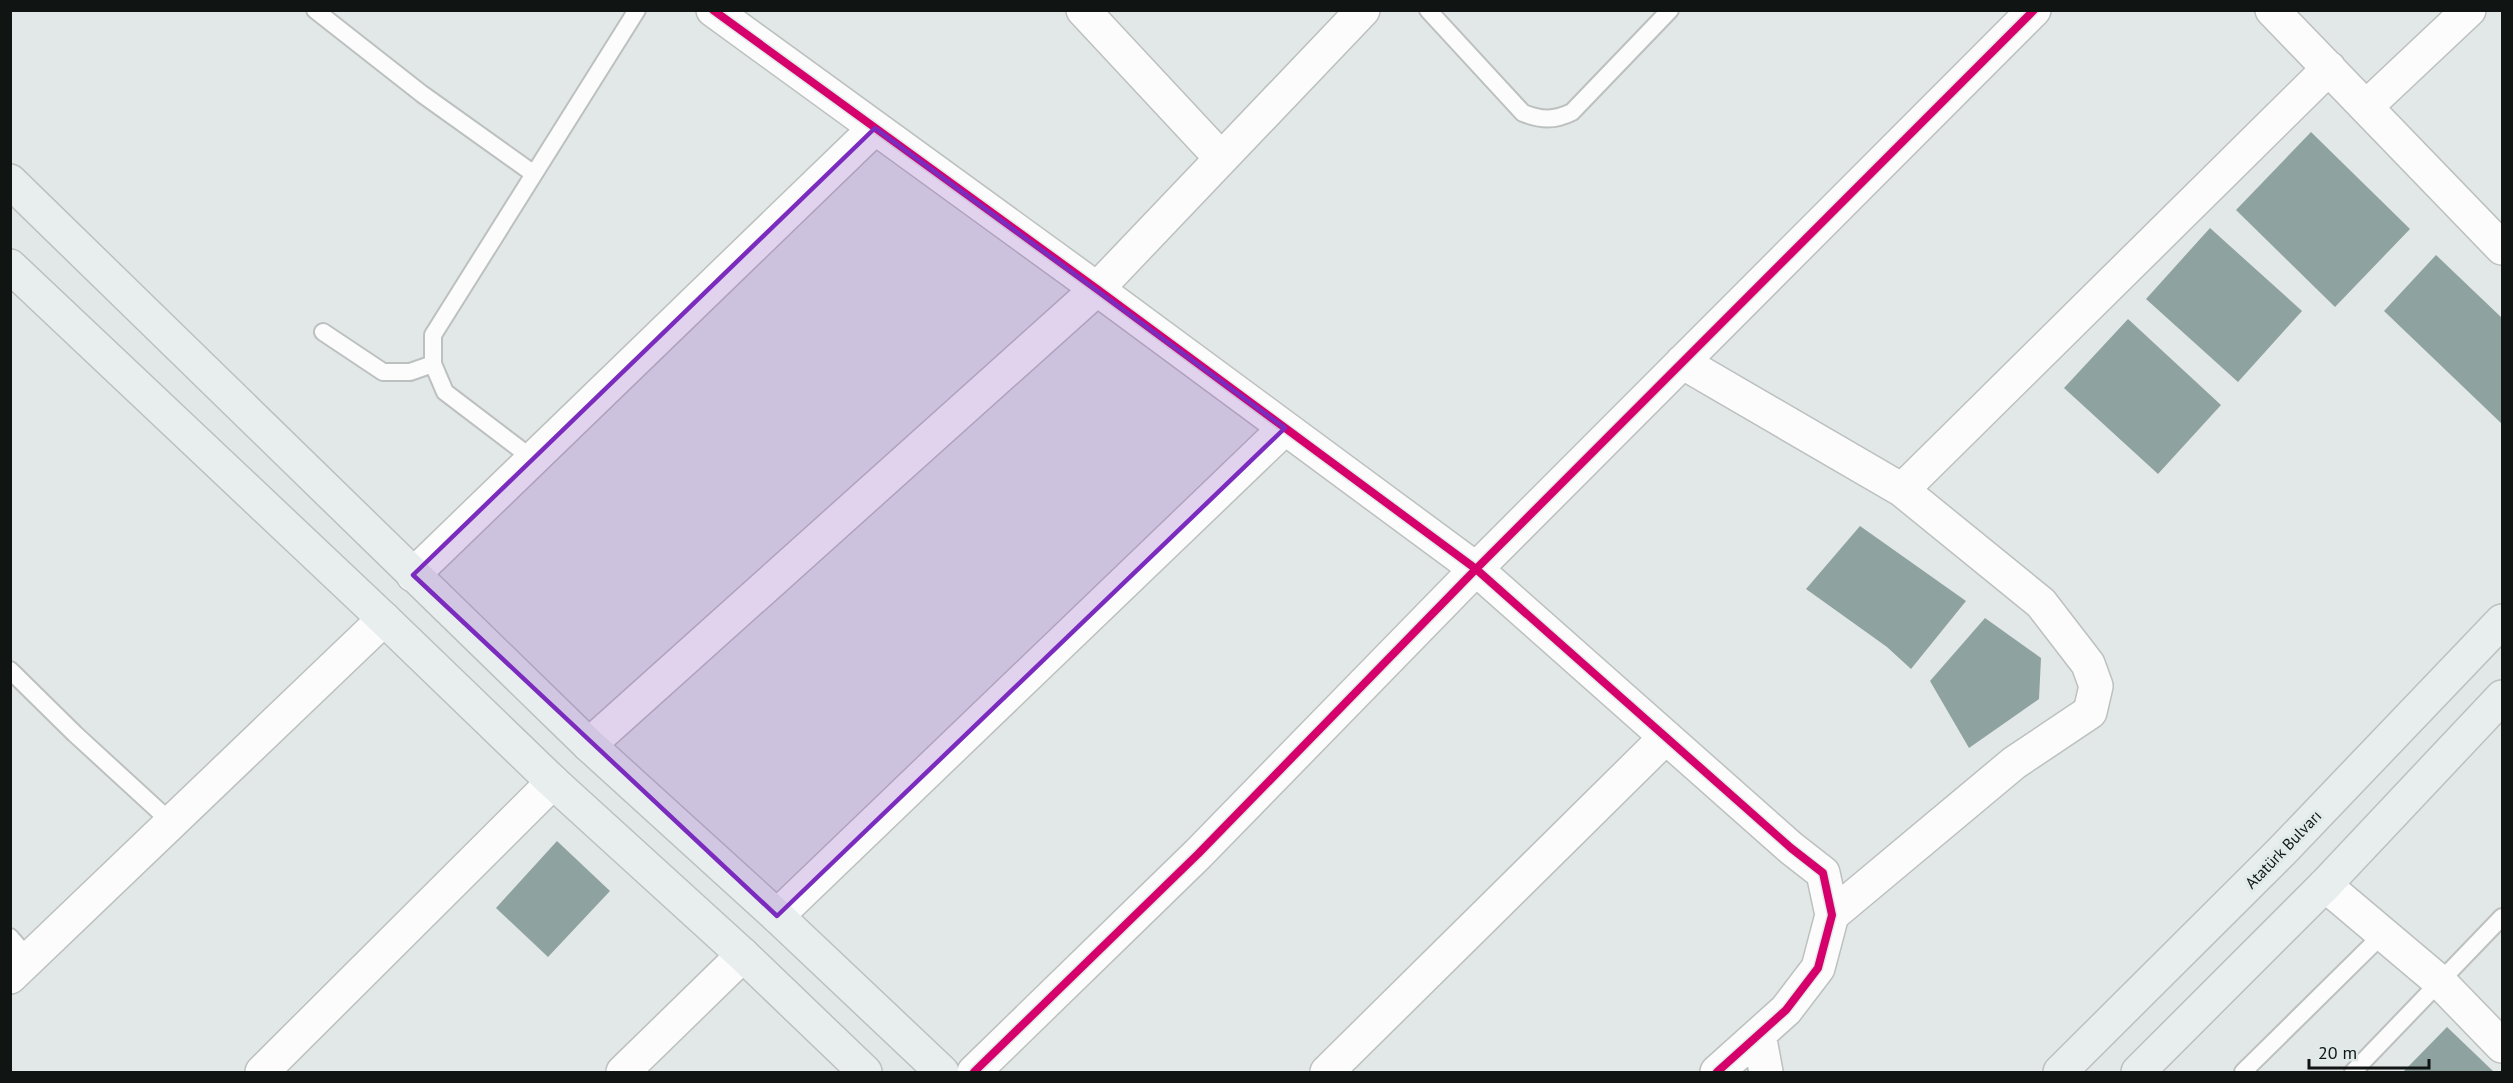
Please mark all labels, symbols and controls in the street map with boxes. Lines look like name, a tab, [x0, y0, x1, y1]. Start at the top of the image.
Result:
street label: Atatürk Bulvarı	[2241, 806, 2325, 892]
scale bar	[2309, 1032, 2429, 1070]
text: 20 m	[2318, 1041, 2357, 1064]

